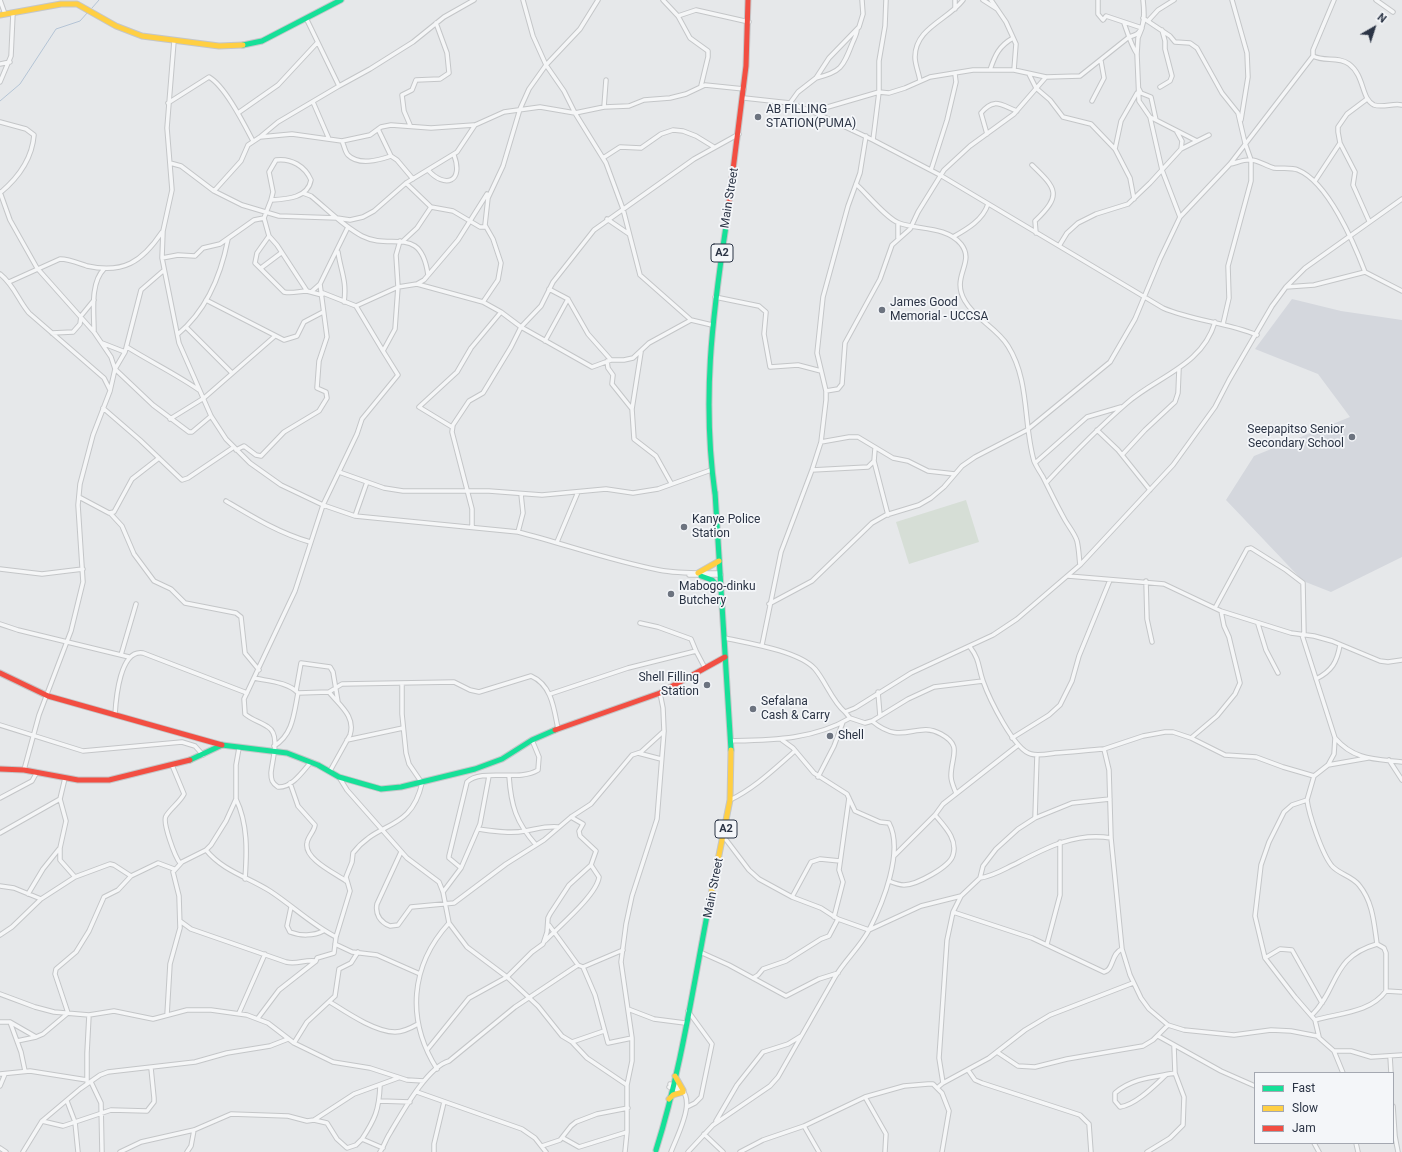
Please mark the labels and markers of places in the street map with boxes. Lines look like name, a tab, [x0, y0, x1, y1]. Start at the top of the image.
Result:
place label: AB FILLING STATION(PUMA)	[766, 103, 856, 131]
marker: AB FILLING STATION(PUMA)	[753, 112, 763, 122]
place label: James Good Memorial - UCCSA	[890, 296, 988, 324]
marker: James Good Memorial - UCCSA	[877, 305, 887, 315]
place label: Seepapitso Senior Secondary School	[1247, 423, 1344, 451]
marker: Seepapitso Senior Secondary School	[1347, 432, 1357, 442]
place label: Kanye Police Station	[692, 513, 760, 541]
marker: Kanye Police Station	[679, 522, 689, 532]
place label: Mabogo-dinku Butchery	[679, 580, 755, 608]
marker: Mabogo-dinku Butchery	[666, 589, 676, 599]
place label: Shell Filling Station	[638, 671, 699, 699]
marker: Shell Filling Station	[702, 680, 712, 690]
place label: Sefalana Cash & Carry	[761, 695, 830, 723]
marker: Sefalana Cash & Carry	[748, 704, 758, 714]
place label: Shell	[838, 729, 864, 743]
marker: Shell	[825, 731, 835, 741]

